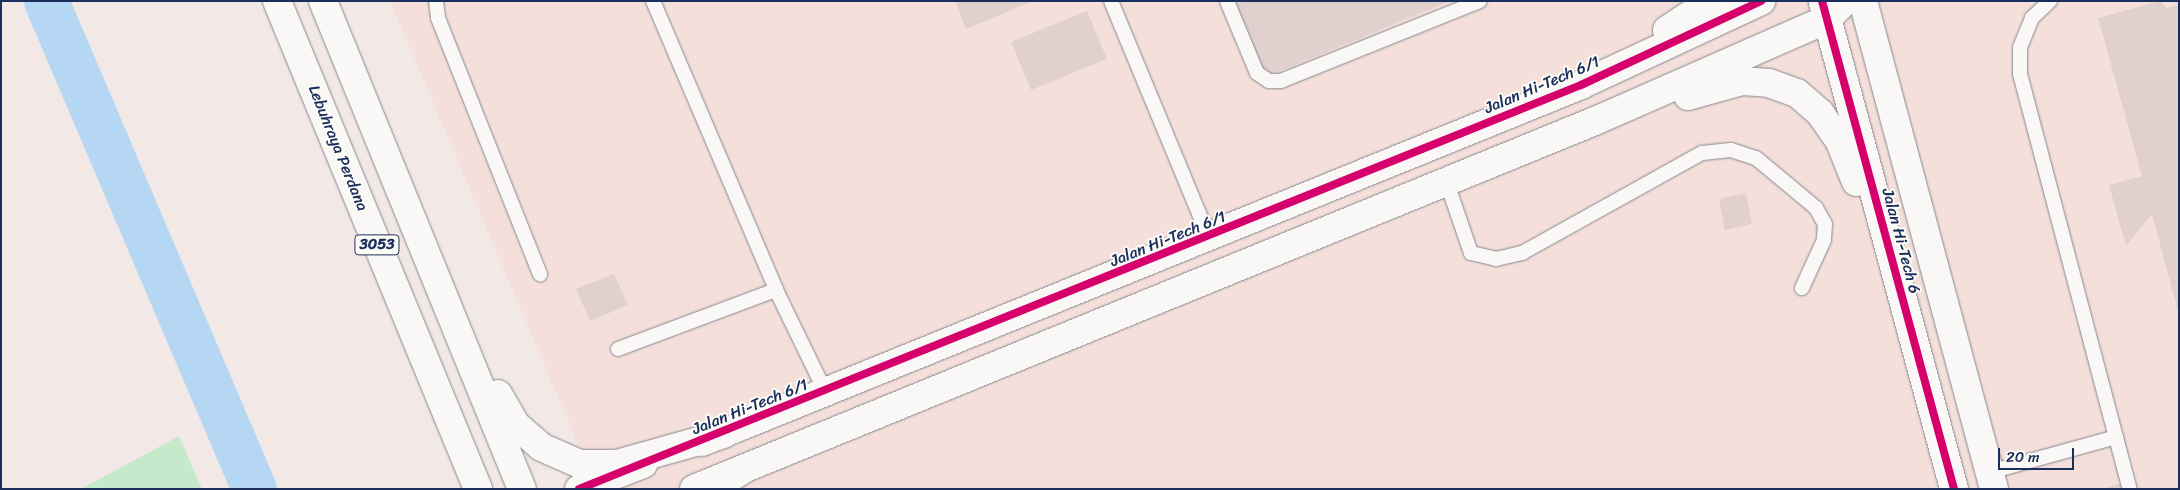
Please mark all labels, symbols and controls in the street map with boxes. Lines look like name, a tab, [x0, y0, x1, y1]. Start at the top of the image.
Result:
street label: Jalan Hi-Tech 6/1	[1481, 52, 1603, 118]
street label: Lebuhraya Perdana	[304, 82, 372, 214]
street label: Jalan Hi-Tech 6	[1878, 186, 1924, 296]
street label: Jalan Hi-Tech 6/1	[1107, 207, 1229, 271]
road number: 3053	[353, 232, 401, 258]
street label: Jalan Hi-Tech 6/1	[689, 375, 811, 439]
scale bar	[2000, 438, 2076, 470]
text: 20 m	[2006, 444, 2040, 470]

